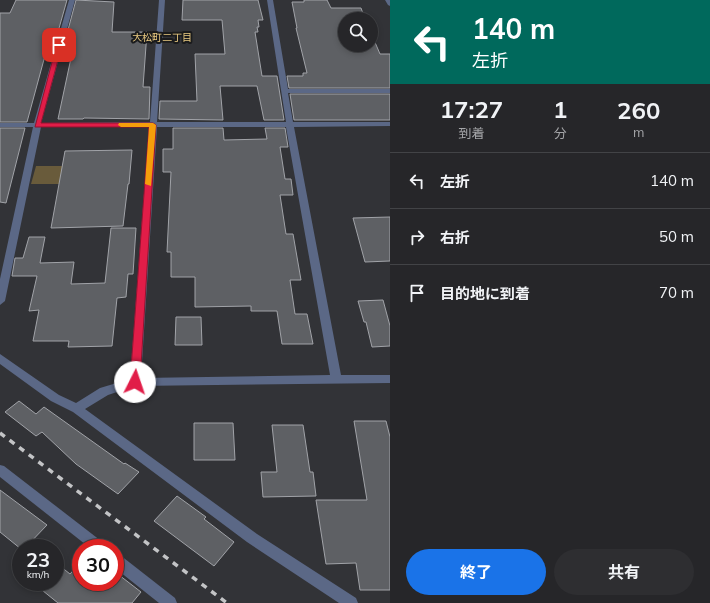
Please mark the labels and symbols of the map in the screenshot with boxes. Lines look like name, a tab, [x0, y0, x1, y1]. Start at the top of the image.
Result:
pin	[42, 28, 76, 62]
district label: 大松町二丁目	[132, 31, 192, 44]
position arrow	[114, 361, 156, 403]
speed limit sign: 30	[72, 539, 124, 591]

